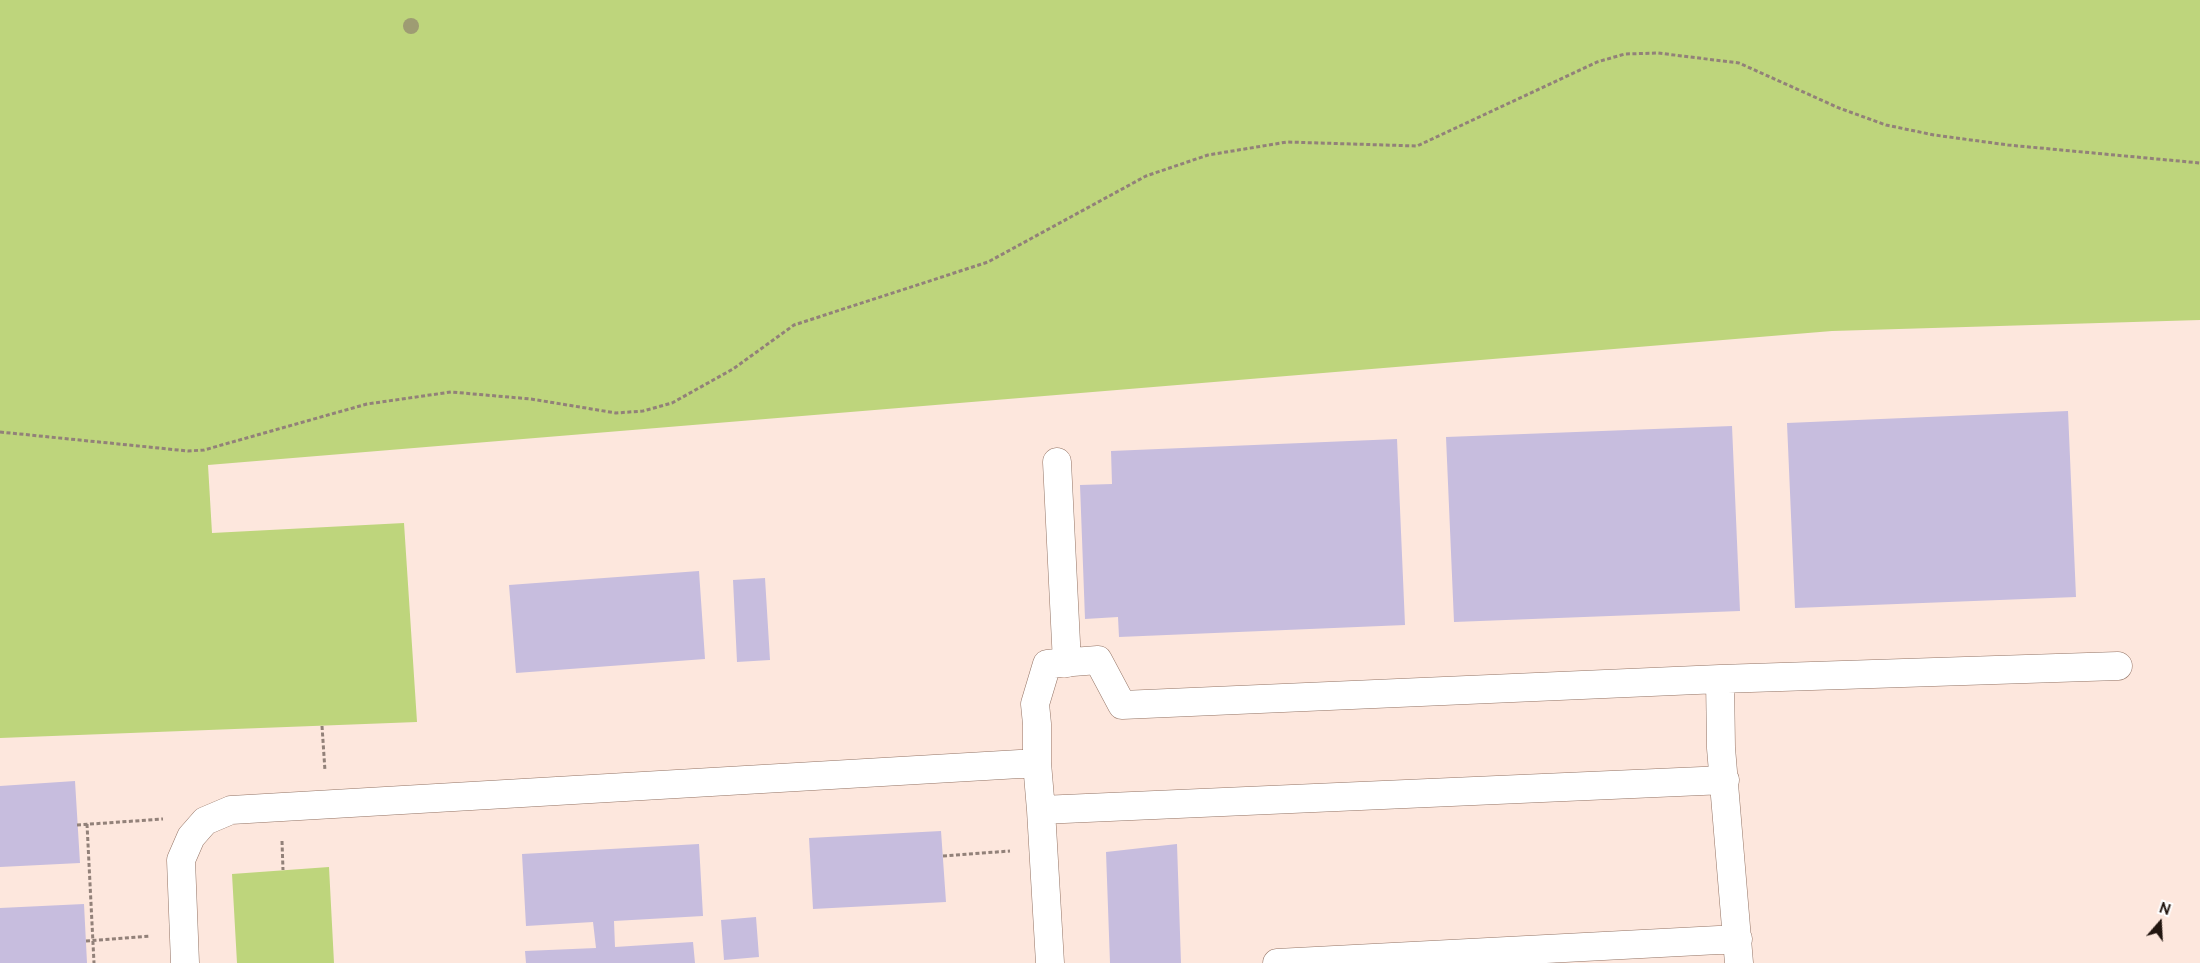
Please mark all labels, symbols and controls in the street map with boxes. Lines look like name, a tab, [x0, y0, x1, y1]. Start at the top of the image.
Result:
north arrow	[2135, 898, 2185, 948]
text: N	[2157, 900, 2173, 918]

